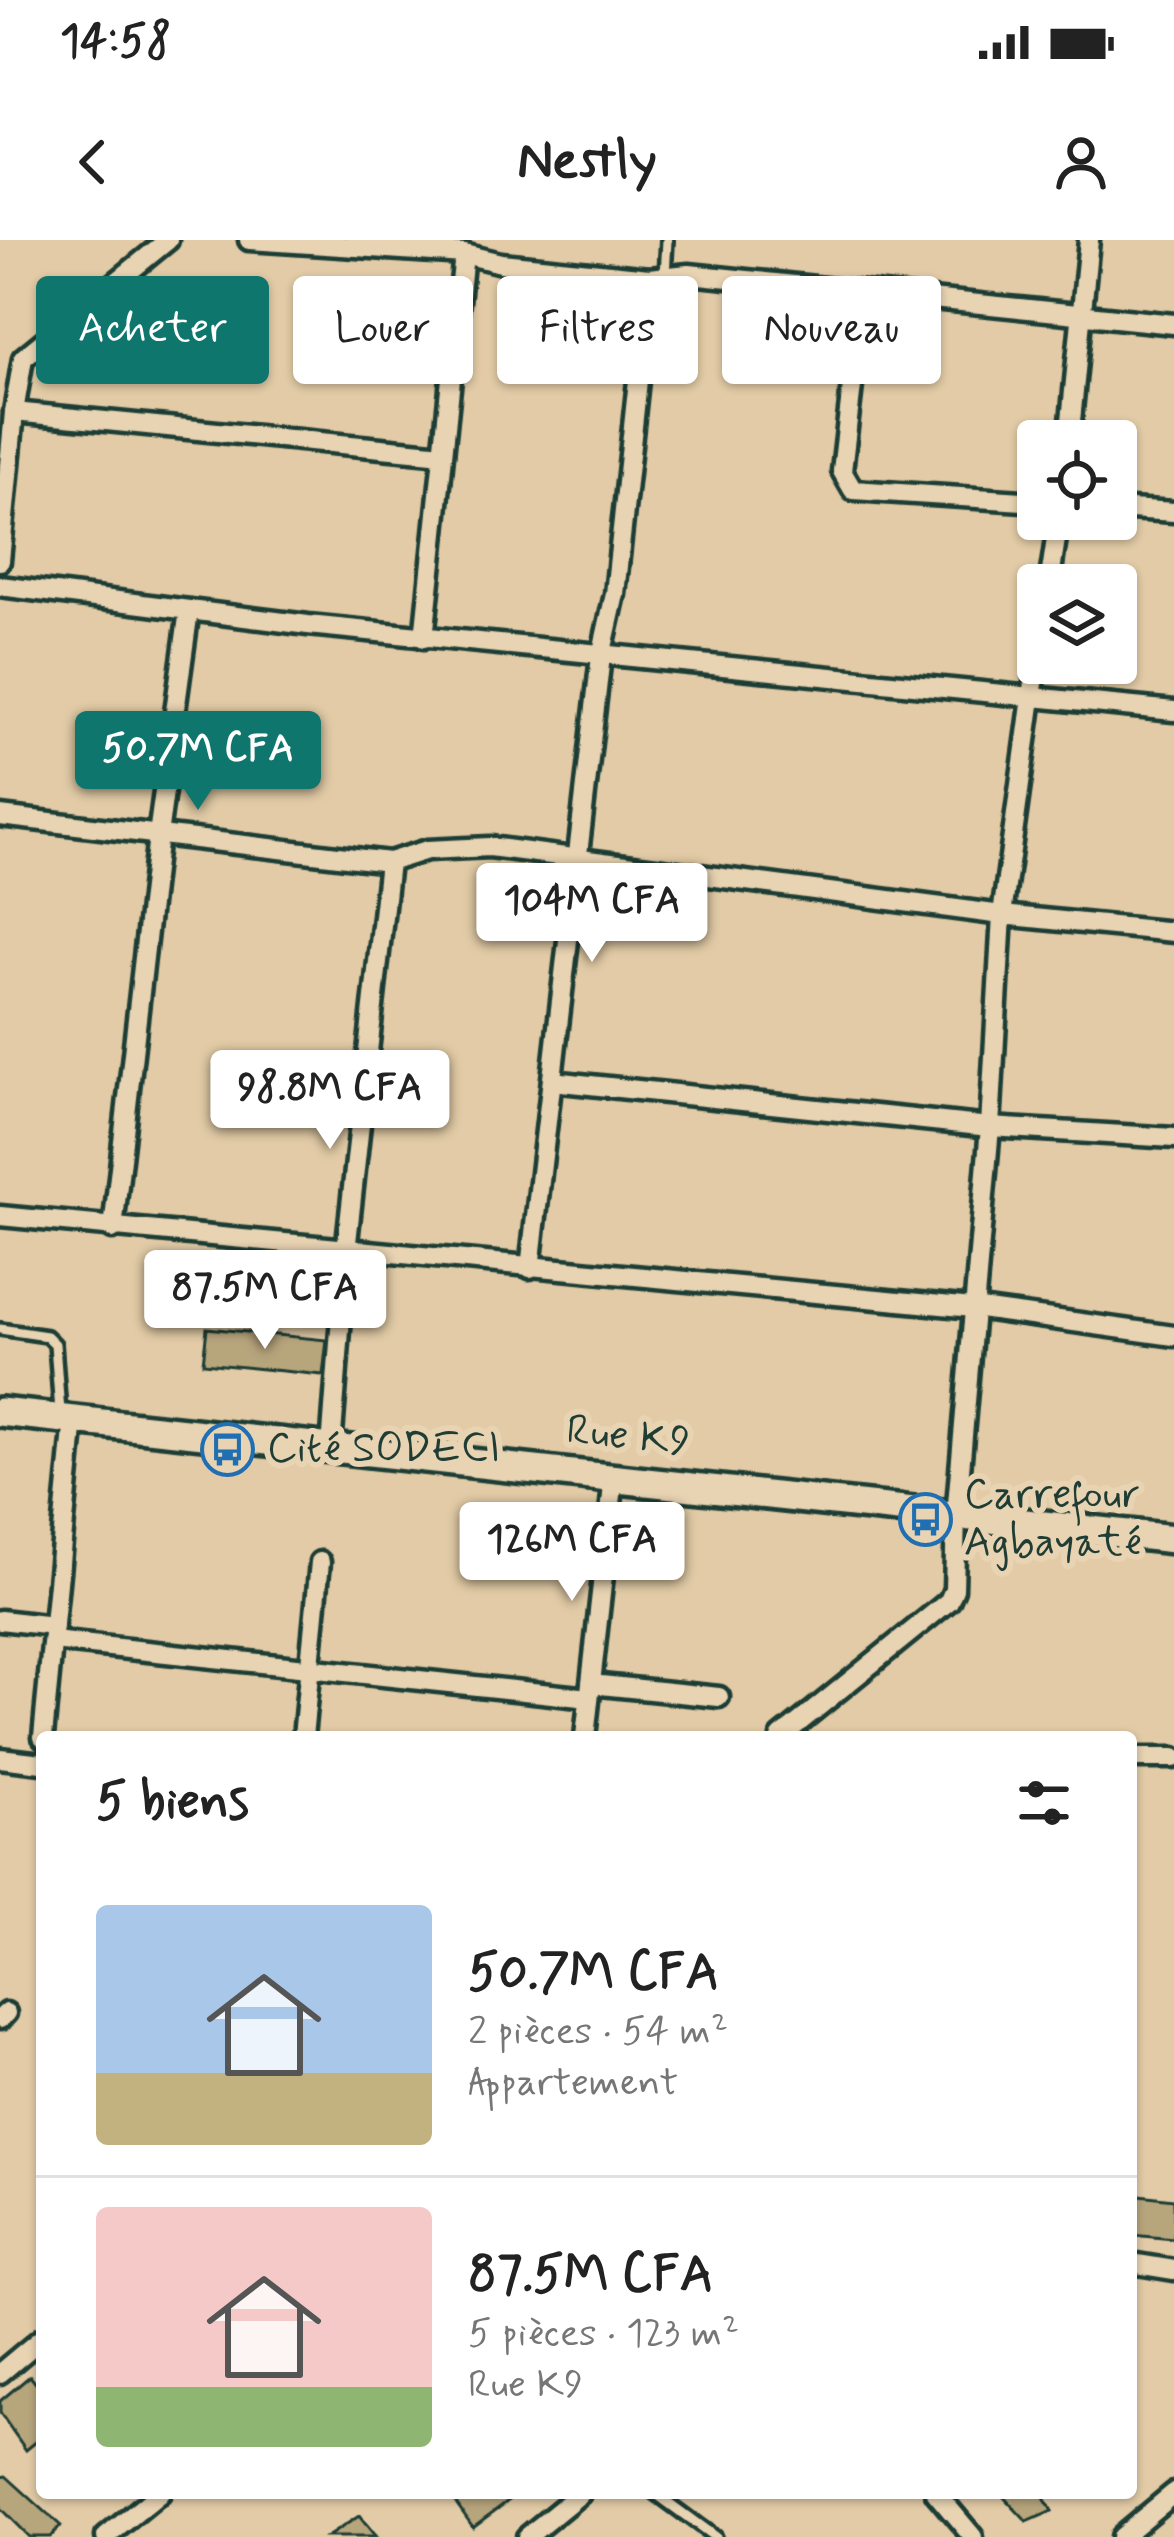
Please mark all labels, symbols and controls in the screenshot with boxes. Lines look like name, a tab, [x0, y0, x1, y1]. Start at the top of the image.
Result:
text: 14:58	[60, 13, 171, 72]
text: Nestly	[517, 127, 657, 198]
icon: back	[60, 129, 126, 195]
icon: person	[1048, 129, 1114, 195]
chip: Acheter	[36, 276, 269, 384]
chip: Louer	[293, 276, 473, 384]
chip: Filtres	[497, 276, 698, 384]
chip: Nouveau	[722, 276, 941, 384]
map controls	[1017, 420, 1137, 684]
button: locate	[1017, 420, 1137, 540]
button: layers	[1017, 564, 1137, 684]
pin: 50.7M CFA	[61, 711, 335, 813]
text: 50.7M CFA	[102, 724, 294, 775]
pin: 104M CFA	[468, 863, 716, 965]
text: 104M CFA	[503, 876, 681, 927]
pin: 98.8M CFA	[193, 1050, 467, 1152]
text: 98.8M CFA	[237, 1063, 423, 1114]
pin: 87.5M CFA	[128, 1250, 402, 1352]
text: 87.5M CFA	[171, 1263, 359, 1314]
street label: Rue K9	[563, 1403, 693, 1471]
bus stop icon: Cité SODECI	[200, 1421, 256, 1477]
place label: Cité SODECI	[267, 1422, 500, 1477]
place label: Carrefour Agbayaté	[964, 1468, 1141, 1571]
bus stop icon: Carrefour Agbayaté	[897, 1491, 953, 1547]
pin: 126M CFA	[448, 1502, 696, 1604]
text: 126M CFA	[487, 1515, 657, 1566]
text: 5 biens	[96, 1770, 249, 1836]
icon: filters	[1011, 1770, 1077, 1836]
text: 50.7M CFA	[468, 1941, 719, 2007]
icon: home	[192, 1953, 336, 2097]
text: 2 pièces · 54 m²	[468, 2007, 728, 2058]
text: Appartement	[468, 2058, 678, 2109]
text: 87.5M CFA	[468, 2243, 713, 2309]
icon: home	[192, 2255, 336, 2399]
text: 5 pièces · 123 m²	[468, 2309, 739, 2360]
text: Rue K9	[468, 2360, 583, 2411]

